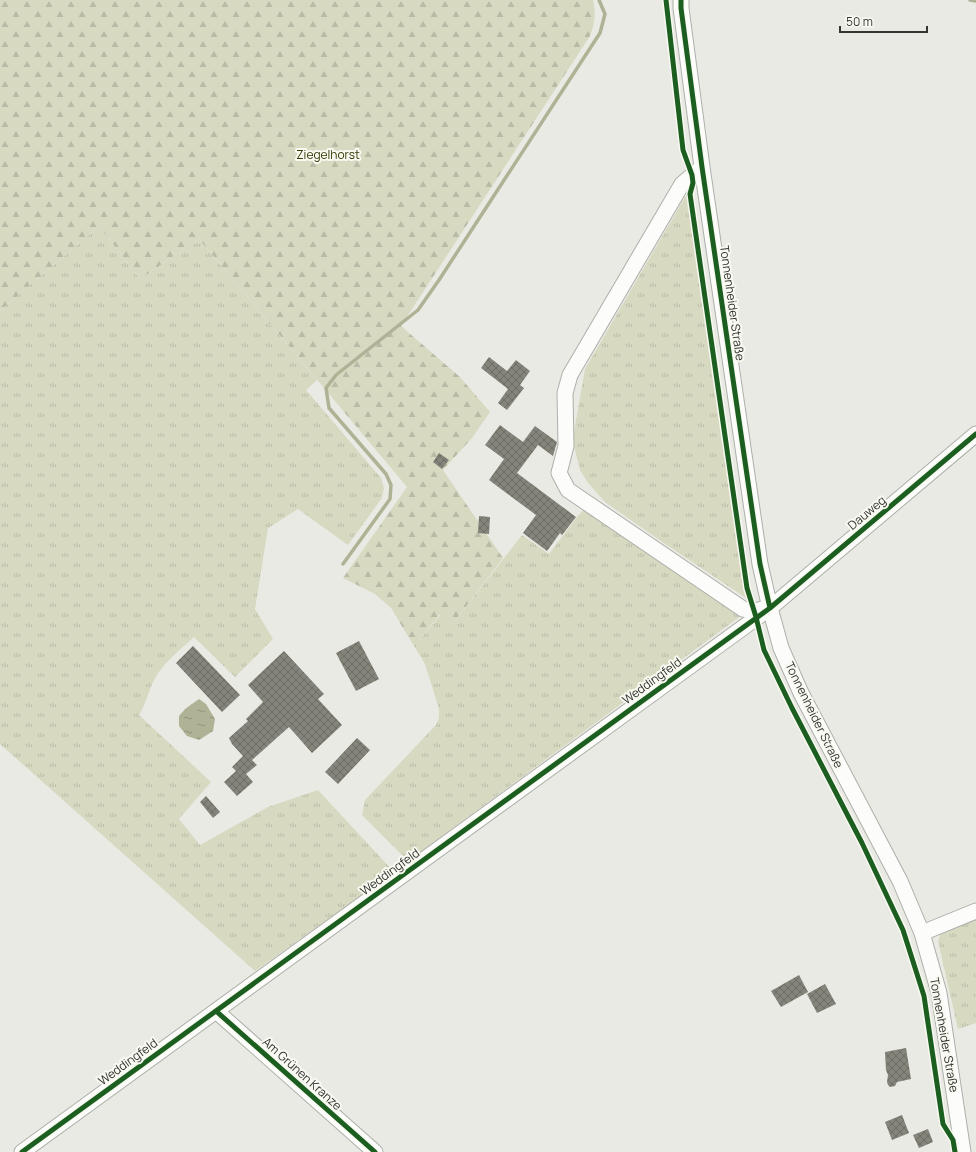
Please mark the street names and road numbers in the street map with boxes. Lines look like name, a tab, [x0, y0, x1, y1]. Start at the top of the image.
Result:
street label: Tonnenheider Straße	[716, 244, 749, 362]
street label: Dauweg	[844, 492, 889, 534]
street label: Weddingfeld	[619, 653, 685, 708]
street label: Tonnenheider Straße	[781, 659, 848, 771]
street label: Weddingfeld	[357, 844, 423, 899]
street label: Tonnenheider Straße	[926, 976, 963, 1094]
street label: Am Grünen Kranze	[259, 1033, 346, 1114]
street label: Weddingfeld	[95, 1034, 161, 1089]

